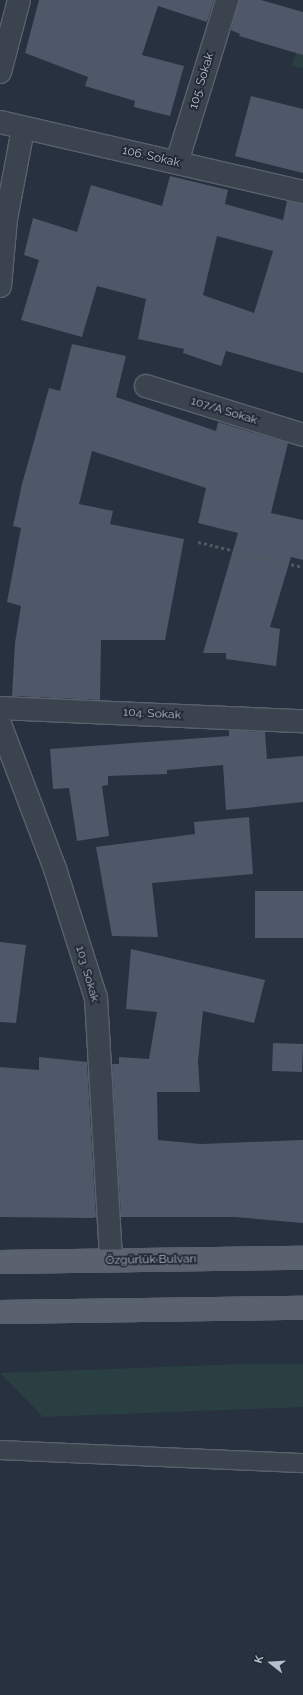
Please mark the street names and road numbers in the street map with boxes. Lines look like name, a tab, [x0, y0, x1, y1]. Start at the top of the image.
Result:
street label: 105. Sokak	[187, 51, 217, 111]
street label: 106. Sokak	[121, 143, 181, 171]
street label: 107/A Sokak	[189, 394, 259, 428]
street label: 104. Sokak	[123, 705, 181, 723]
street label: 103. Sokak	[72, 944, 102, 1004]
street label: Özgürlük Bulvarı	[105, 1252, 197, 1268]

